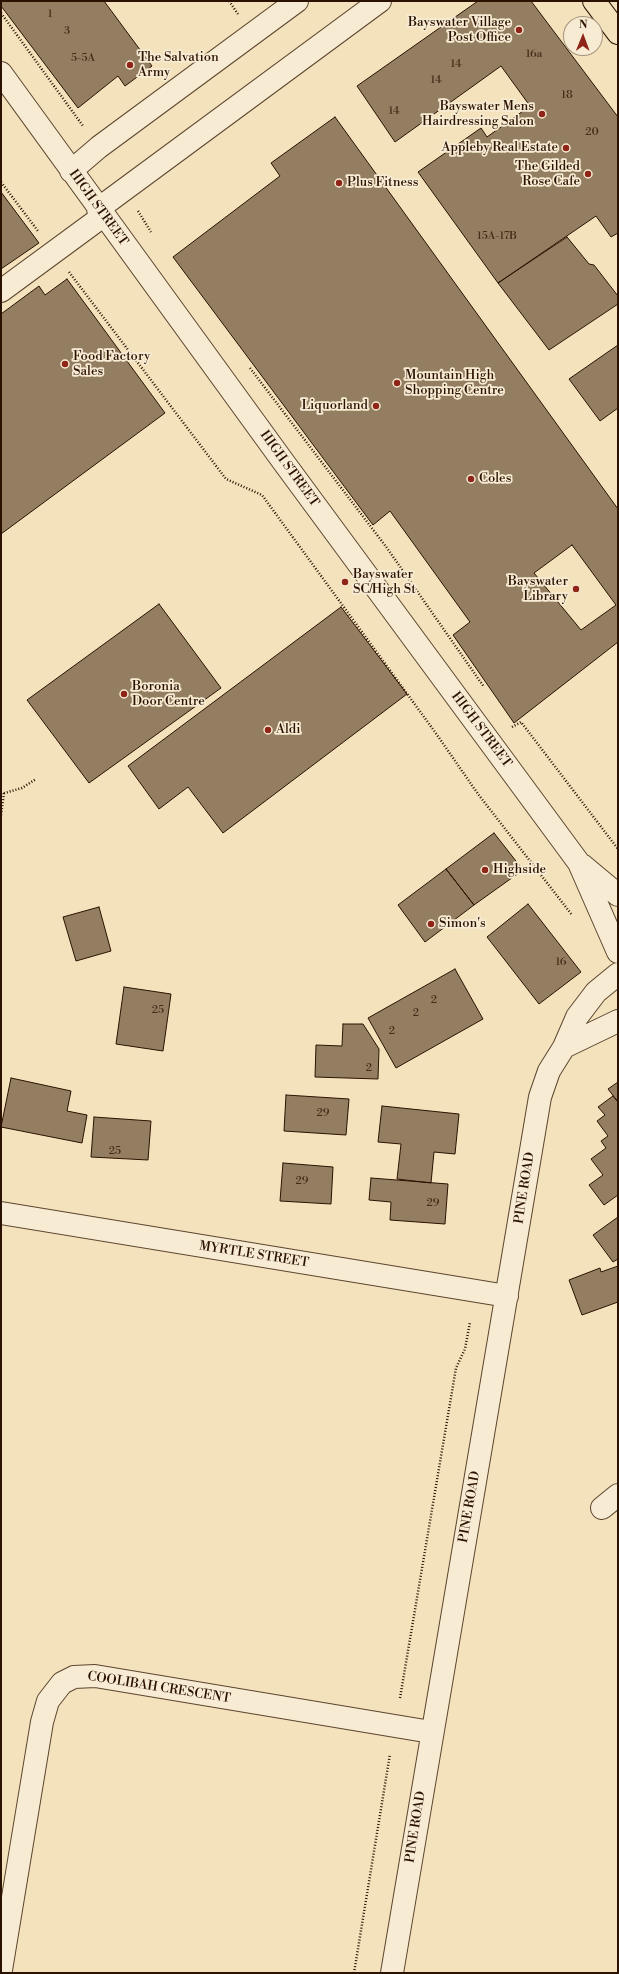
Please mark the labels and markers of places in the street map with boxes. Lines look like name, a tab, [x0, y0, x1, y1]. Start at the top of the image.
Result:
place label: Bayswater Village Post Office	[408, 15, 511, 46]
marker: Bayswater Village Post Office	[514, 25, 524, 35]
place label: The Salvation Army	[138, 50, 219, 81]
marker: The Salvation Army	[125, 60, 135, 70]
place label: Bayswater Mens Hairdressing Salon	[422, 99, 534, 130]
marker: Bayswater Mens Hairdressing Salon	[537, 109, 547, 119]
place label: Appleby Real Estate	[442, 140, 558, 156]
marker: Appleby Real Estate	[561, 143, 571, 153]
place label: The Gilded Rose Cafe	[515, 159, 580, 190]
marker: The Gilded Rose Cafe	[583, 169, 593, 179]
place label: Plus Fitness	[347, 175, 418, 191]
marker: Plus Fitness	[334, 178, 344, 188]
place label: Food Factory Sales	[73, 349, 150, 380]
marker: Food Factory Sales	[60, 359, 70, 369]
place label: Mountain High Shopping Centre	[405, 368, 504, 399]
marker: Mountain High Shopping Centre	[392, 378, 402, 388]
place label: Liquorland	[301, 398, 368, 414]
marker: Liquorland	[371, 401, 381, 411]
place label: Coles	[479, 471, 511, 487]
marker: Coles	[466, 474, 476, 484]
place label: Bayswater SC/High St	[353, 567, 416, 598]
place label: Bayswater Library	[508, 574, 568, 605]
marker: Bayswater SC/High St	[340, 577, 350, 587]
marker: Bayswater Library	[571, 584, 581, 594]
place label: Boronia Door Centre	[132, 679, 205, 710]
marker: Boronia Door Centre	[119, 689, 129, 699]
place label: Aldi	[276, 722, 300, 738]
marker: Aldi	[263, 725, 273, 735]
place label: Highside	[493, 862, 546, 878]
marker: Highside	[480, 865, 490, 875]
place label: Simon's	[439, 916, 486, 932]
marker: Simon's	[426, 919, 436, 929]

